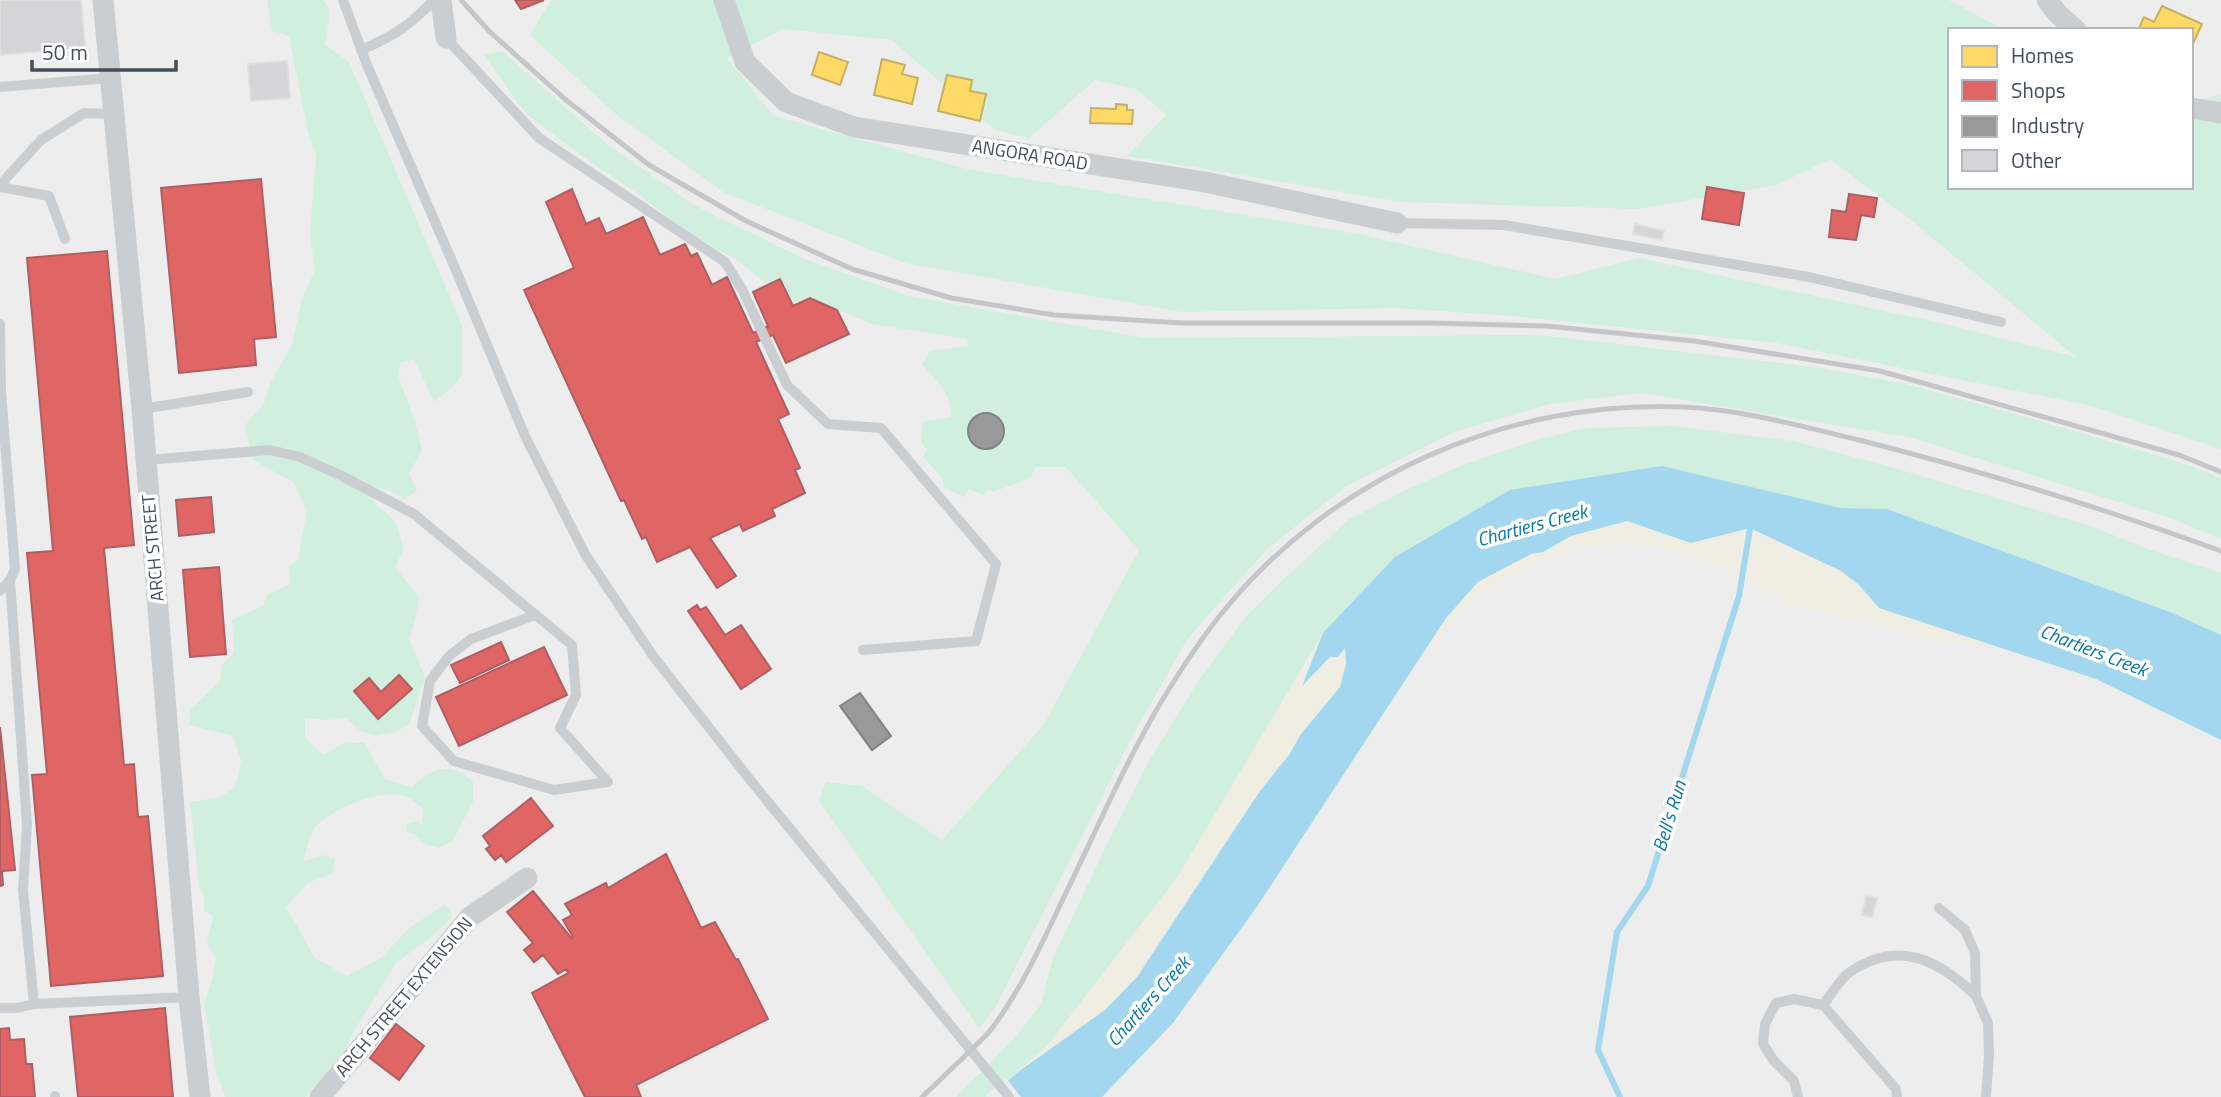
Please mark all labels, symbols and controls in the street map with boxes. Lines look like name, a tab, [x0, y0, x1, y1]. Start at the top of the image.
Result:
scale bar	[32, 28, 175, 72]
legend	[1948, 28, 2193, 189]
text: 50 m	[42, 36, 88, 68]
text: Homes	[2011, 39, 2074, 71]
text: Shops	[2011, 74, 2066, 106]
text: Industry	[2011, 109, 2084, 141]
street label: ANGORA ROAD	[970, 132, 1090, 177]
text: Other	[2011, 144, 2061, 176]
street label: ARCH STREET	[134, 493, 171, 603]
water label: Chartiers Creek	[1474, 495, 1593, 553]
water label: Chartiers Creek	[2036, 616, 2154, 684]
water label: Bell's Run	[1644, 776, 1693, 855]
street label: ARCH STREET EXTENSION	[329, 911, 479, 1082]
water label: Chartiers Creek	[1099, 947, 1198, 1052]

